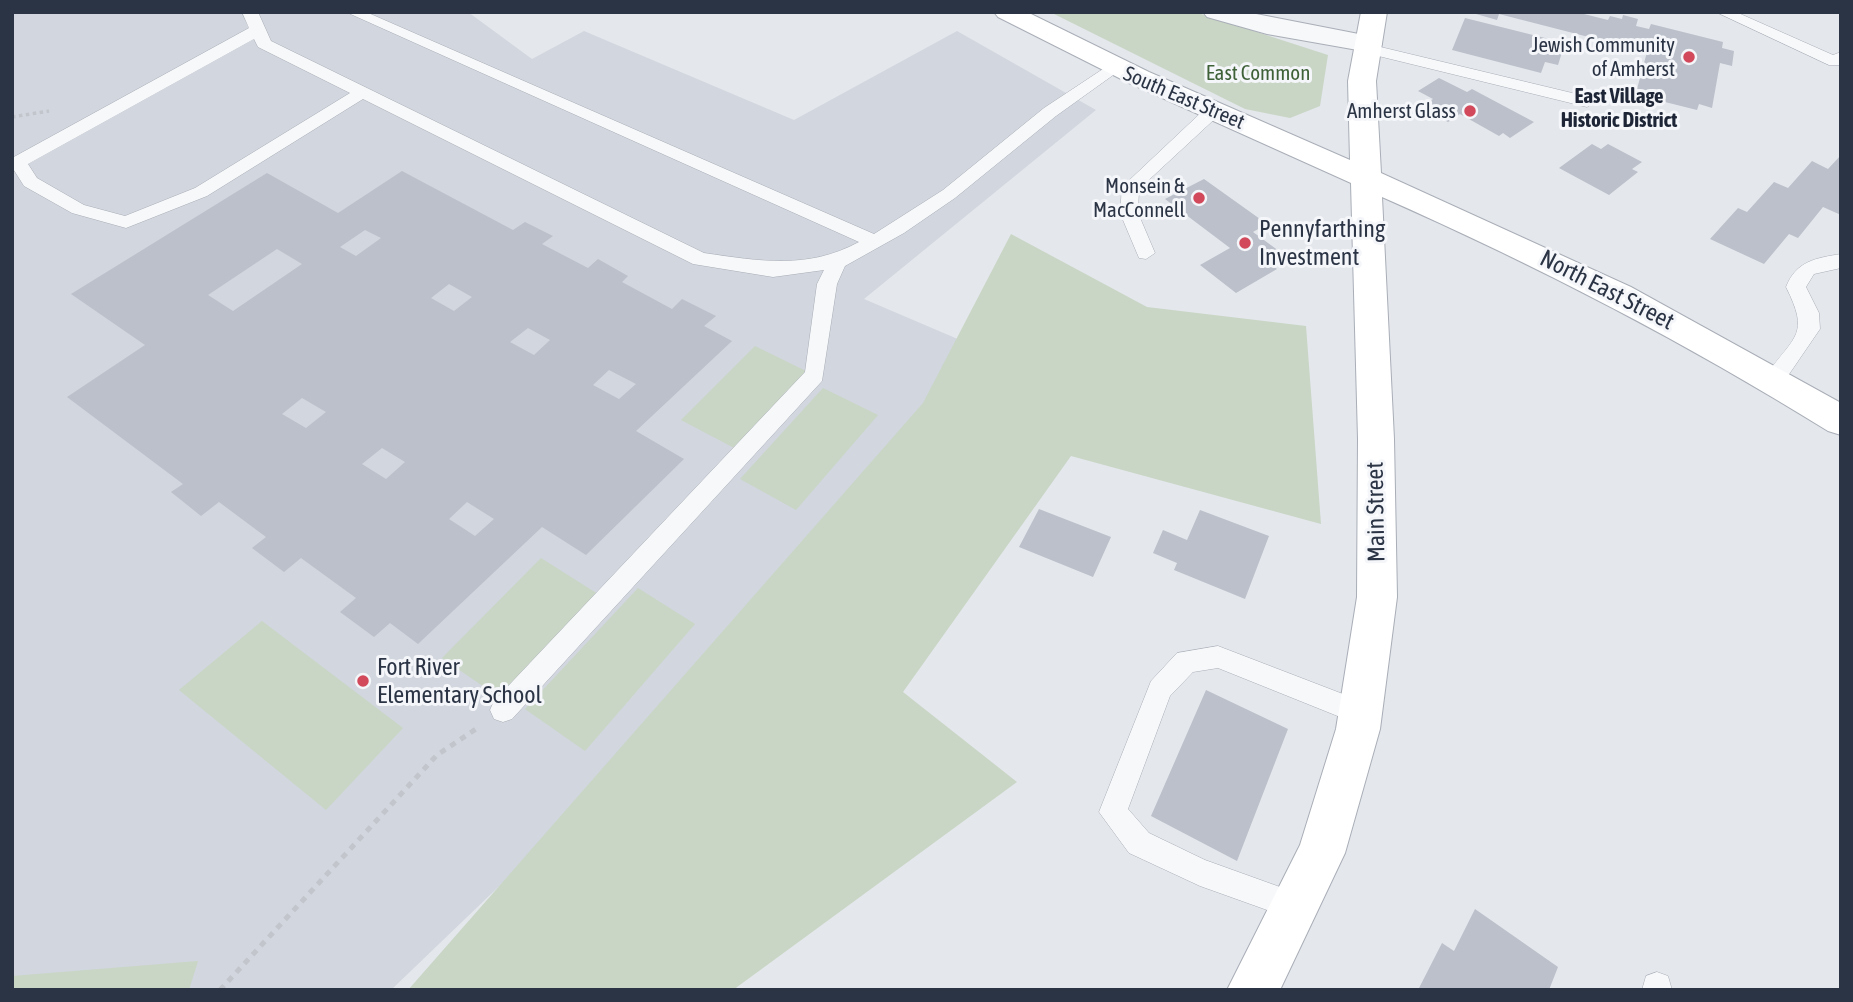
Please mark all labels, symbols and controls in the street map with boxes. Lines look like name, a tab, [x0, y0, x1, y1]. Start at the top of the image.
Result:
place label: Jewish Community of Amherst	[1532, 32, 1675, 82]
marker: Jewish Community of Amherst	[1681, 49, 1697, 65]
park label: East Common	[1206, 60, 1310, 86]
street label: South East Street	[1120, 61, 1248, 135]
district label: East Village Historic District	[1561, 83, 1677, 133]
place label: Amherst Glass	[1347, 98, 1456, 124]
marker: Amherst Glass	[1462, 103, 1478, 119]
place label: Monsein & MacConnell	[1093, 173, 1185, 223]
marker: Monsein & MacConnell	[1191, 190, 1207, 206]
place label: Pennyfarthing Investment	[1259, 215, 1385, 271]
marker: Pennyfarthing Investment	[1237, 235, 1253, 251]
street label: North East Street	[1535, 244, 1679, 336]
street label: Main Street	[1361, 462, 1391, 562]
place label: Fort River Elementary School	[377, 653, 542, 709]
marker: Fort River Elementary School	[355, 673, 371, 689]

